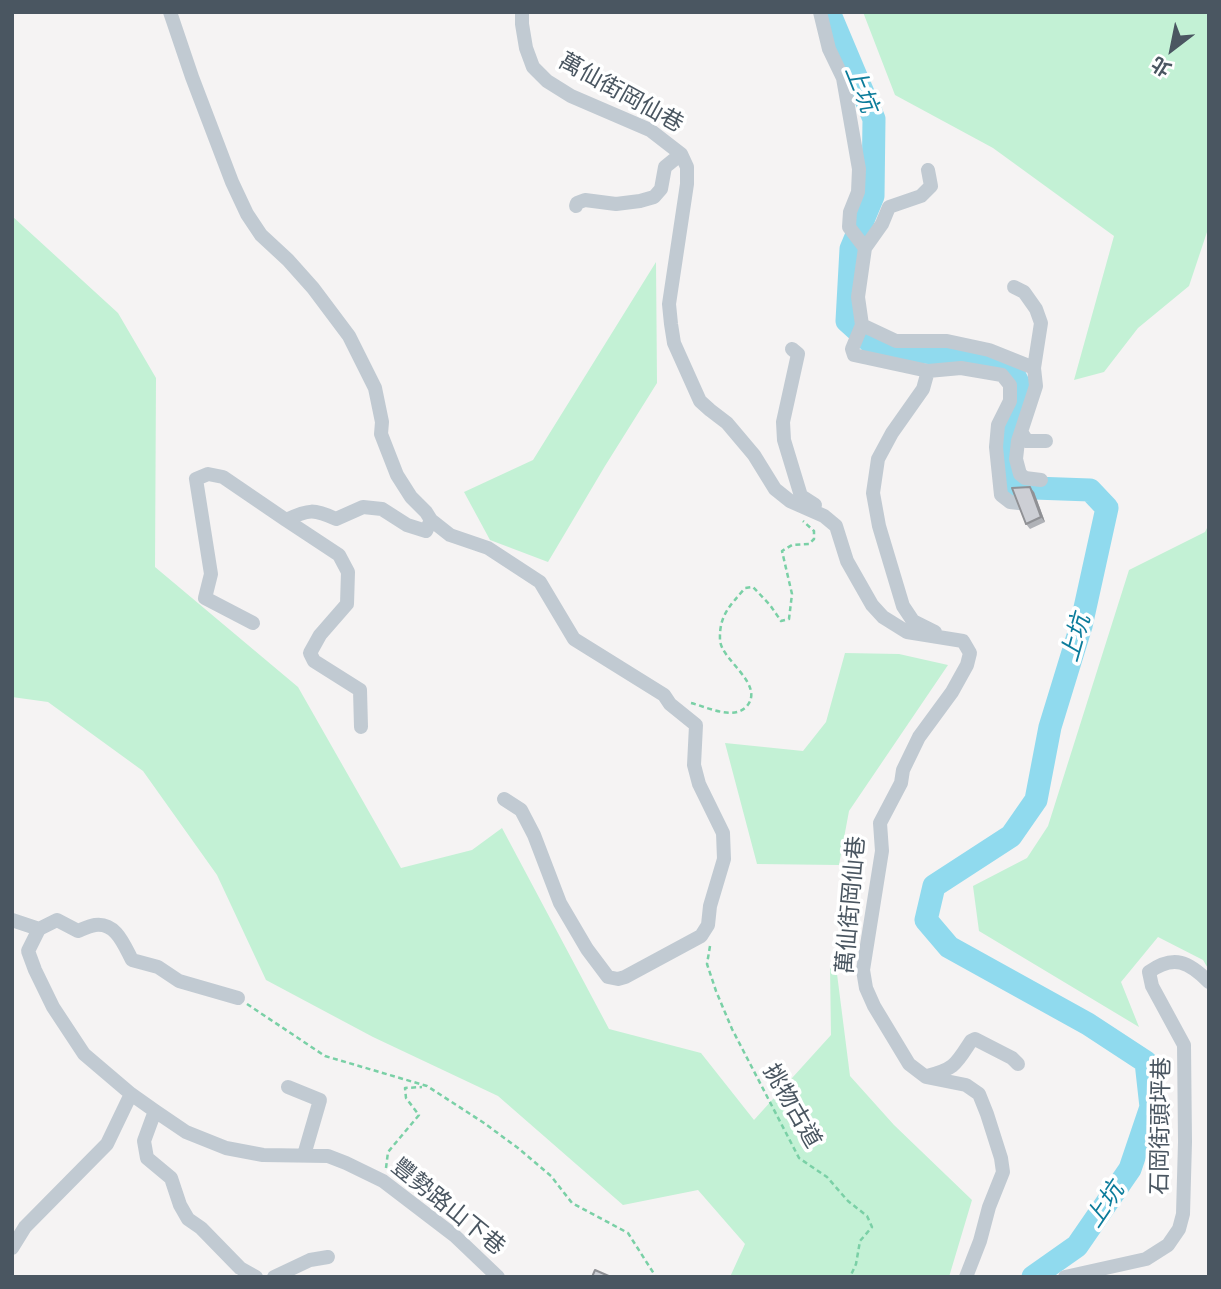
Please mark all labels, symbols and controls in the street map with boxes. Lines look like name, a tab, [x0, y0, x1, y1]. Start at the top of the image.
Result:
north arrow	[1137, 14, 1207, 84]
street label: 萬仙街岡仙巷	[554, 47, 688, 139]
text: 北	[1147, 52, 1175, 81]
water label: 上坑	[839, 61, 883, 117]
water label: 上坑	[1056, 611, 1096, 665]
street label: 萬仙街岡仙巷	[831, 835, 871, 975]
street label: 石岡街頭坪巷	[1146, 1057, 1176, 1195]
street label: 挑物古道	[757, 1059, 827, 1153]
street label: 豐勢路山下巷	[386, 1153, 510, 1261]
water label: 上坑	[1080, 1177, 1130, 1233]

